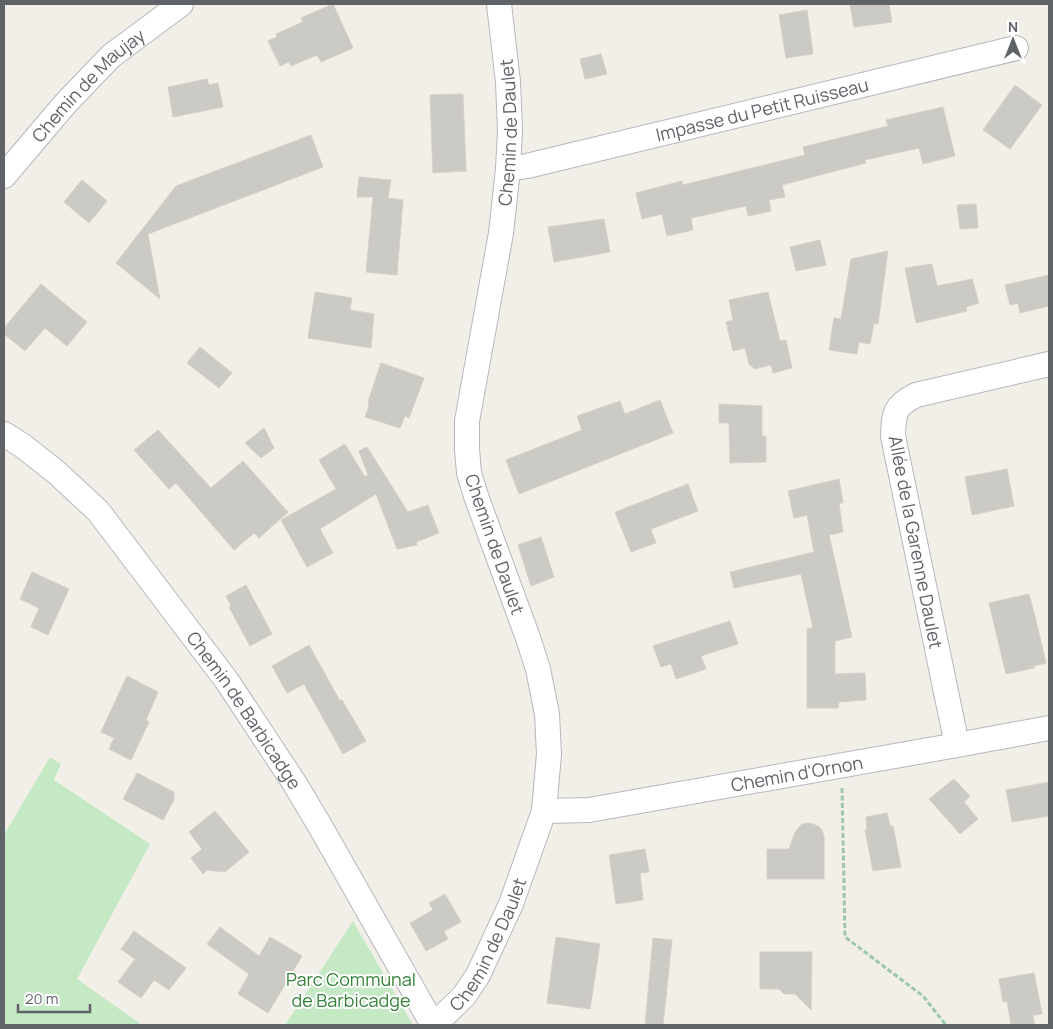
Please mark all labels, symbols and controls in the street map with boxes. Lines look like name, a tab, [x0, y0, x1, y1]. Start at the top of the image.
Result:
north arrow	[988, 15, 1038, 65]
text: N	[1008, 17, 1018, 36]
street label: Chemin de Maujay	[26, 23, 150, 147]
street label: Chemin de Daulet	[492, 58, 522, 207]
street label: Impasse du Petit Ruisseau	[653, 72, 871, 147]
street label: Allée de la Garenne Daulet	[884, 433, 948, 651]
street label: Chemin de Daulet	[460, 471, 530, 617]
street label: Chemin de Barbicadge	[181, 626, 307, 794]
street label: Chemin d'Ornon	[729, 750, 865, 797]
street label: Chemin de Daulet	[444, 874, 531, 1016]
park label: Parc Communal de Barbicadge	[286, 967, 416, 1012]
scale bar	[18, 982, 90, 1014]
text: 20 m	[25, 988, 58, 1009]

